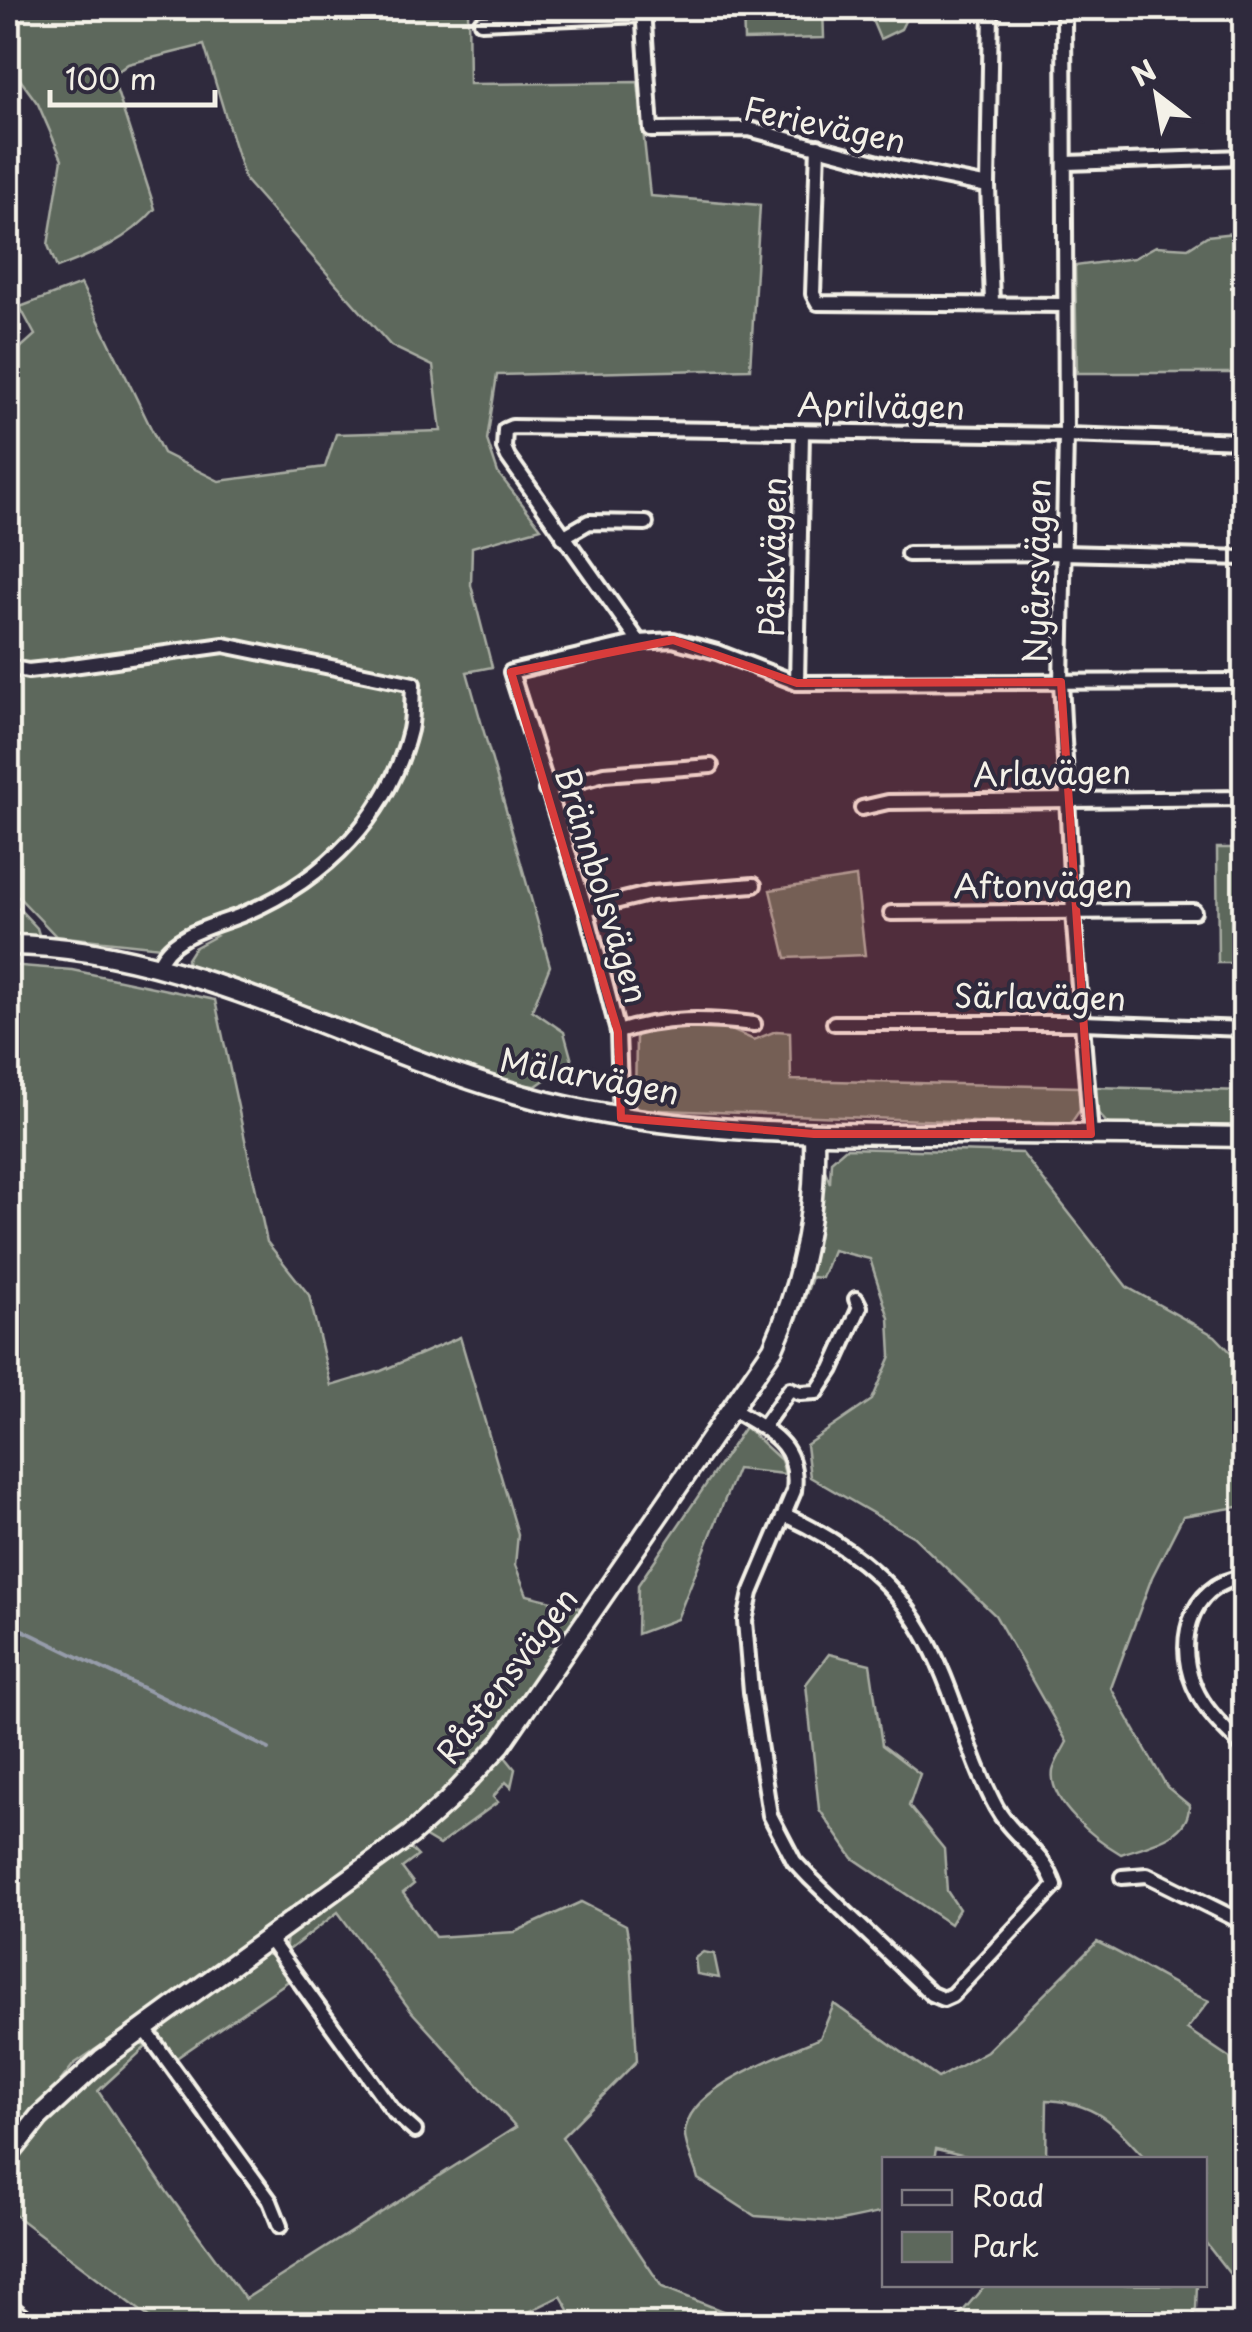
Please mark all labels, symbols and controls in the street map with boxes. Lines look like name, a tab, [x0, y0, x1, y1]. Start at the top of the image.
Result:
scale bar	[50, 45, 215, 107]
north arrow	[1107, 45, 1207, 145]
text: N	[1123, 48, 1164, 96]
text: 100 m	[65, 55, 157, 100]
street label: Ferievägen	[740, 83, 910, 165]
street label: Aprilvägen	[797, 380, 965, 430]
street label: Påskvägen	[747, 477, 797, 637]
street label: Nyårsvägen	[1010, 478, 1062, 664]
street label: Arlavägen	[972, 747, 1132, 797]
street label: Brännbolsvägen	[544, 761, 662, 1009]
street label: Aftonvägen	[953, 861, 1133, 909]
street label: Särlavägen	[953, 971, 1127, 1021]
street label: Mälarvägen	[496, 1034, 684, 1116]
street label: Råstensvägen	[423, 1576, 589, 1774]
legend	[882, 2157, 1207, 2287]
text: Road	[972, 2172, 1045, 2217]
text: Park	[972, 2222, 1039, 2267]

